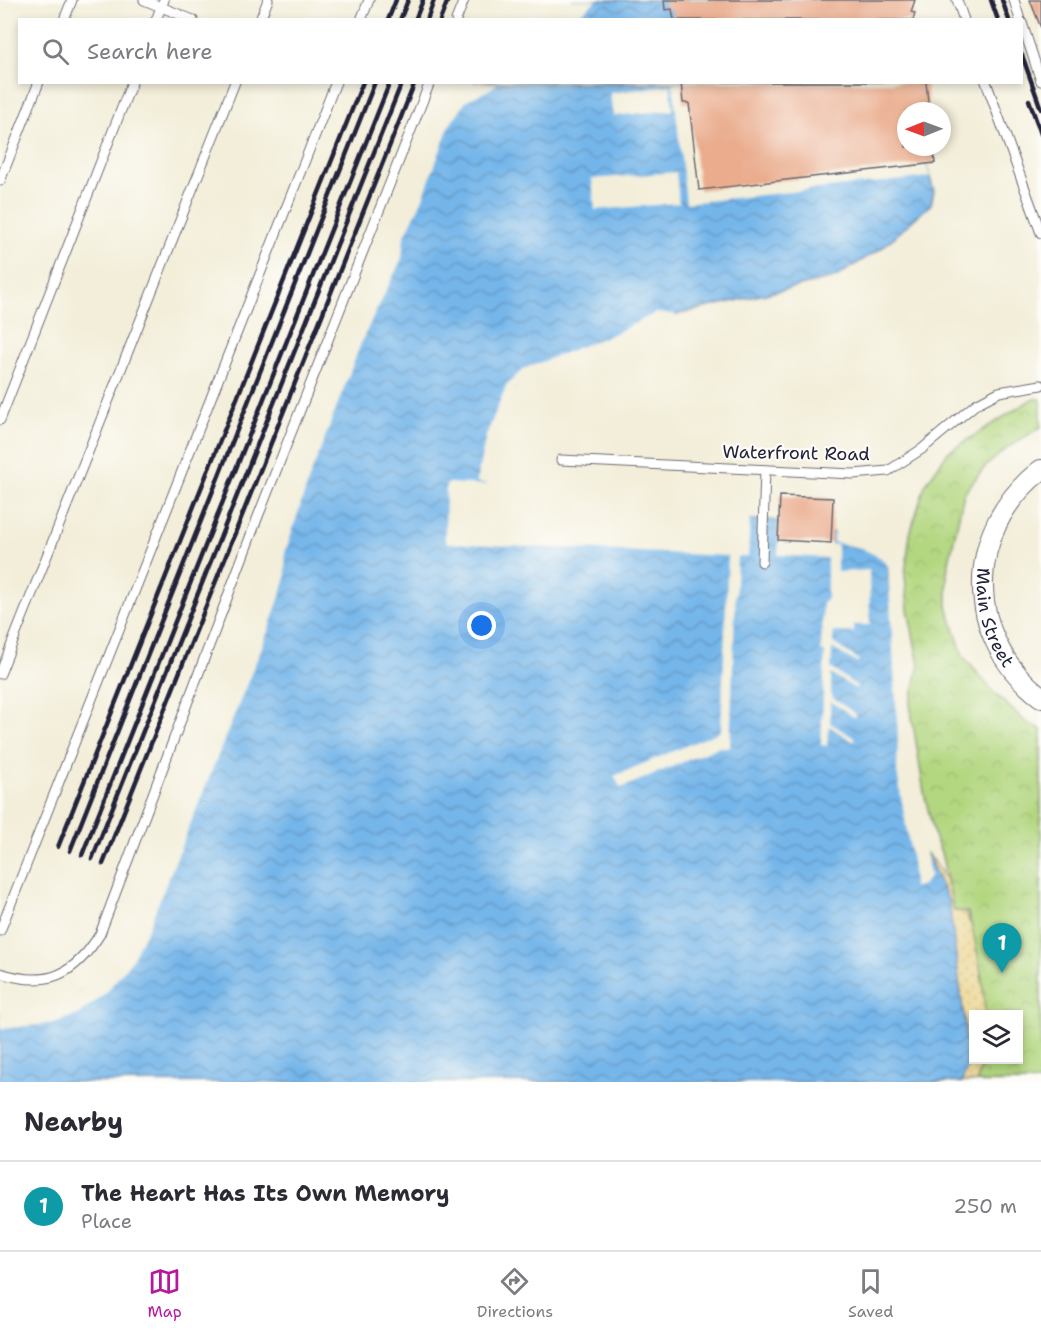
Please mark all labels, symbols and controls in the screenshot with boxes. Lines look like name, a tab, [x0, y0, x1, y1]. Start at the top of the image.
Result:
search box	[18, 18, 1023, 84]
icon: search	[39, 35, 72, 68]
text: Search here	[87, 37, 213, 66]
north arrow	[897, 102, 951, 156]
street label: Waterfront Road	[722, 440, 870, 466]
street label: Main Street	[971, 567, 1020, 672]
your location	[467, 611, 496, 640]
pin: 1	[982, 924, 1022, 973]
map controls	[969, 1010, 1023, 1064]
button: layers	[969, 1010, 1023, 1064]
text: Nearby	[24, 1104, 123, 1139]
text: The Heart Has Its Own Memory	[81, 1179, 450, 1208]
text: 1	[39, 1193, 48, 1219]
text: 250 m	[953, 1193, 1017, 1219]
text: Place	[81, 1208, 132, 1234]
tab: Map	[148, 1265, 182, 1322]
tab: Directions	[477, 1265, 553, 1322]
tab: Saved	[848, 1265, 894, 1322]

